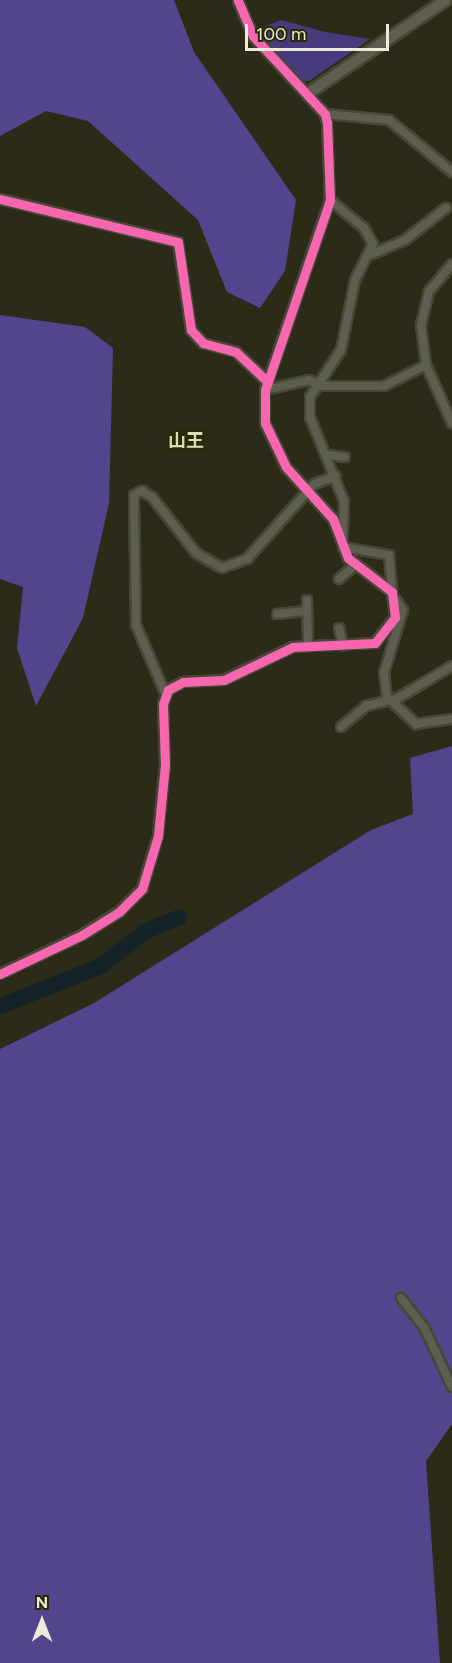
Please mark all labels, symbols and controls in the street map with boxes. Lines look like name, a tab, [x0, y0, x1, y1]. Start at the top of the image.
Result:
scale bar	[248, 12, 392, 50]
text: 100 m	[256, 23, 306, 45]
district label: 山王	[168, 430, 204, 452]
north arrow	[12, 1591, 72, 1651]
text: N	[36, 1593, 48, 1612]

